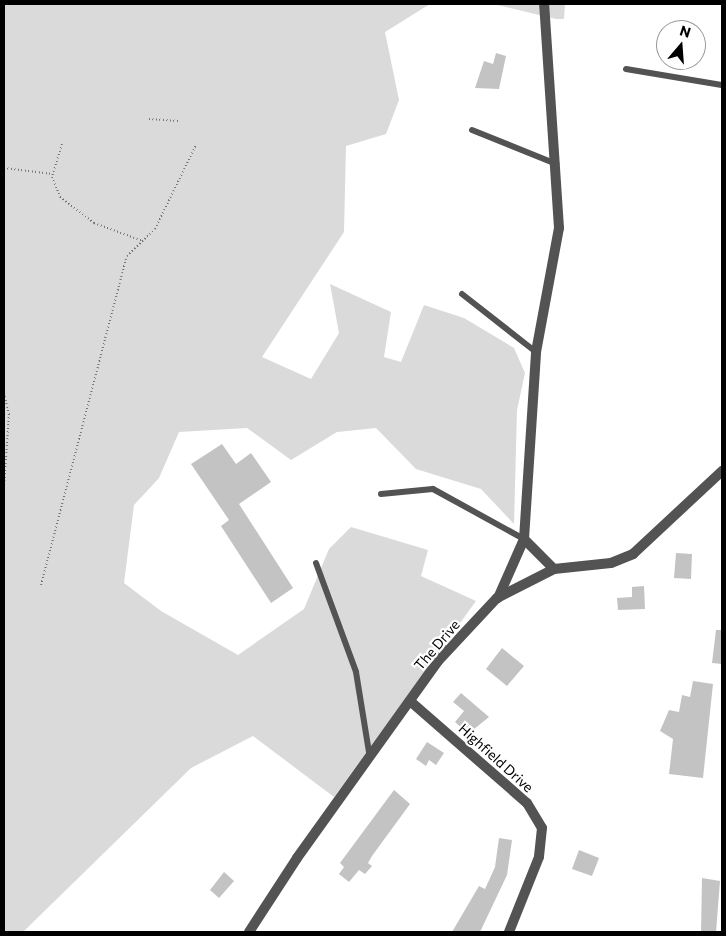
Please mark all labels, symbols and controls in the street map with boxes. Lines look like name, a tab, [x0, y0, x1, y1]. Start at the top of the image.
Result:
north arrow	[656, 20, 706, 70]
text: N	[678, 22, 693, 41]
street label: The Drive	[411, 617, 463, 673]
street label: Highfield Drive	[455, 720, 537, 796]

